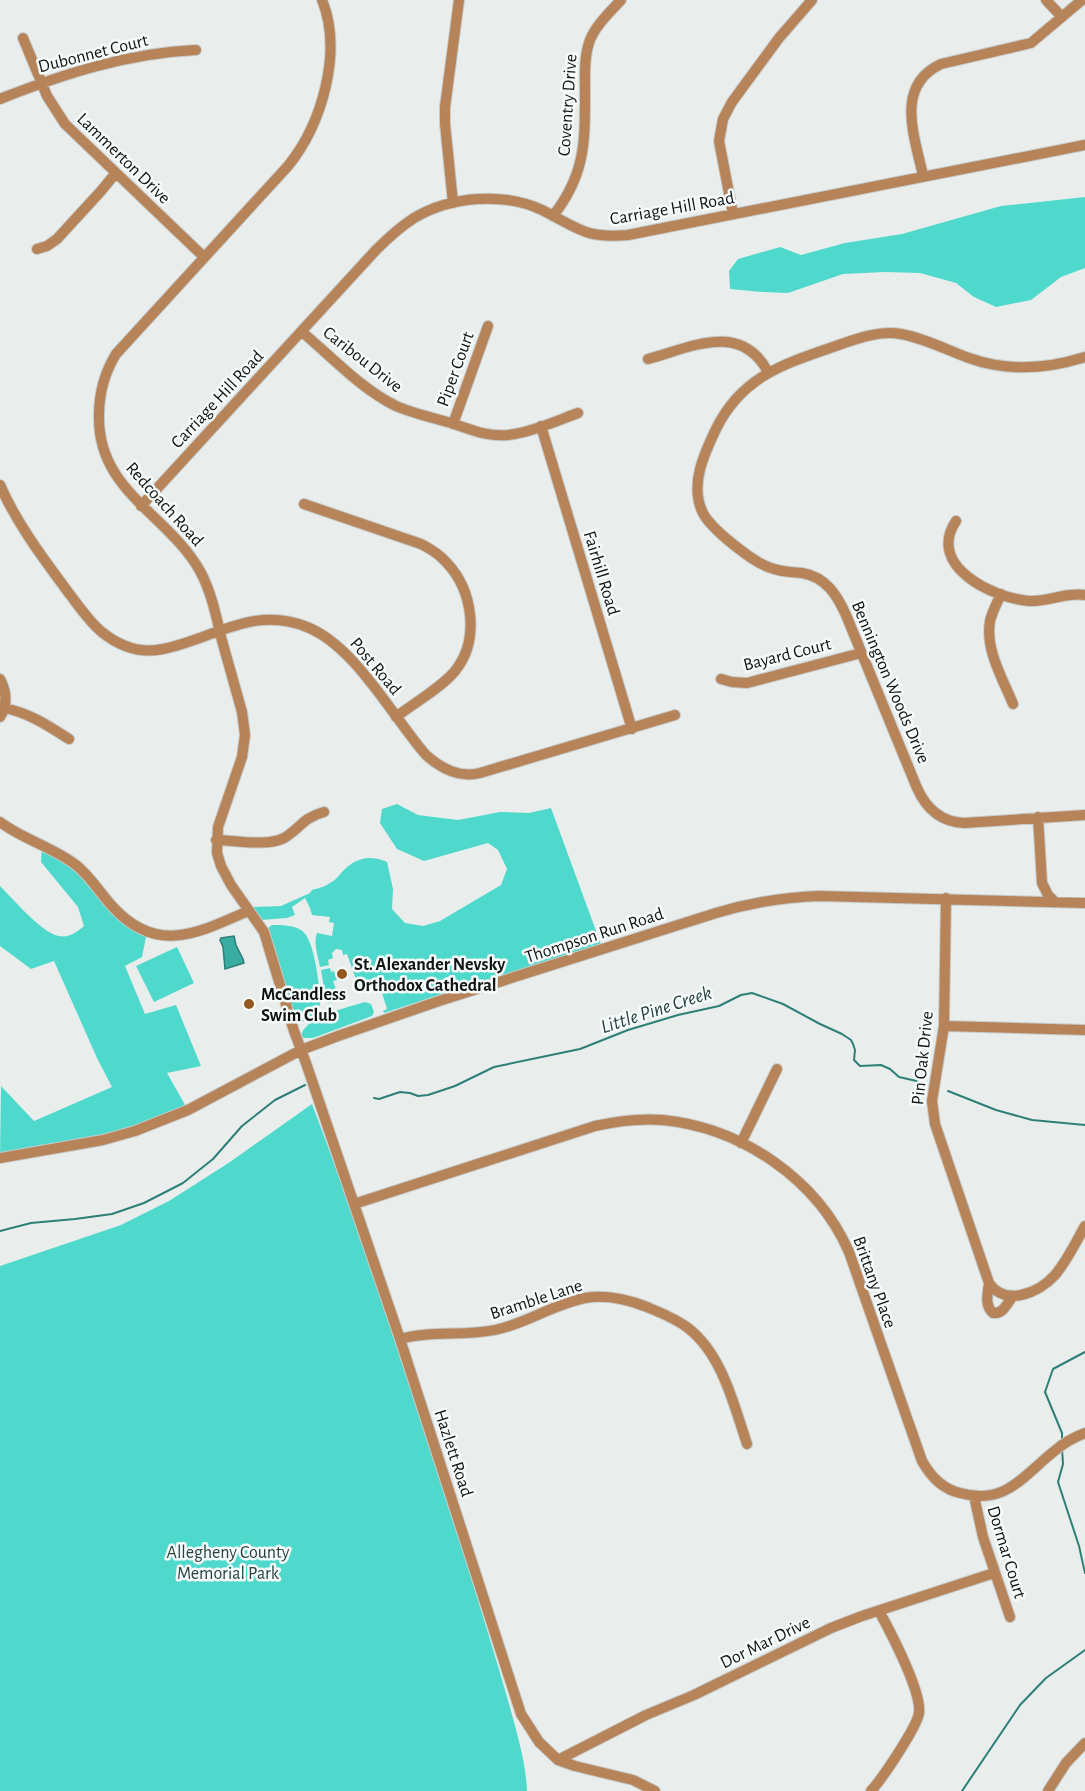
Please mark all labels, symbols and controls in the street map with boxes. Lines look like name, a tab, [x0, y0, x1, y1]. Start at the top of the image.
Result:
street label: Dubonnet Court	[36, 32, 150, 76]
street label: Coventry Drive	[555, 53, 581, 157]
street label: Lammerton Drive	[73, 110, 174, 208]
street label: Carriage Hill Road	[608, 189, 736, 229]
street label: Caribou Drive	[319, 323, 405, 396]
street label: Piper Court	[434, 329, 478, 409]
street label: Carriage Hill Road	[168, 347, 267, 452]
street label: Redcoach Road	[122, 459, 206, 550]
street label: Fairhill Road	[580, 529, 622, 618]
street label: Bennington Woods Drive	[848, 599, 932, 766]
street label: Post Road	[346, 635, 404, 699]
street label: Bayard Court	[742, 635, 833, 675]
street label: Thompson Run Road	[523, 905, 666, 967]
place label: St. Alexander Nevsky Orthodox Cathedral	[354, 956, 506, 995]
marker: St. Alexander Nevsky Orthodox Cathedral	[335, 967, 349, 981]
water label: Little Pine Creek	[598, 983, 714, 1037]
place label: McCandless Swim Club	[261, 986, 346, 1025]
marker: McCandless Swim Club	[242, 997, 256, 1011]
street label: Pin Oak Drive	[909, 1010, 937, 1106]
street label: Brittany Place	[849, 1234, 899, 1331]
street label: Bramble Lane	[488, 1277, 585, 1323]
street label: Hazlett Road	[430, 1407, 476, 1499]
street label: Dormar Court	[983, 1504, 1029, 1601]
park label: Allegheny County Memorial Park	[167, 1544, 290, 1583]
street label: Dor Mar Drive	[718, 1613, 813, 1672]

